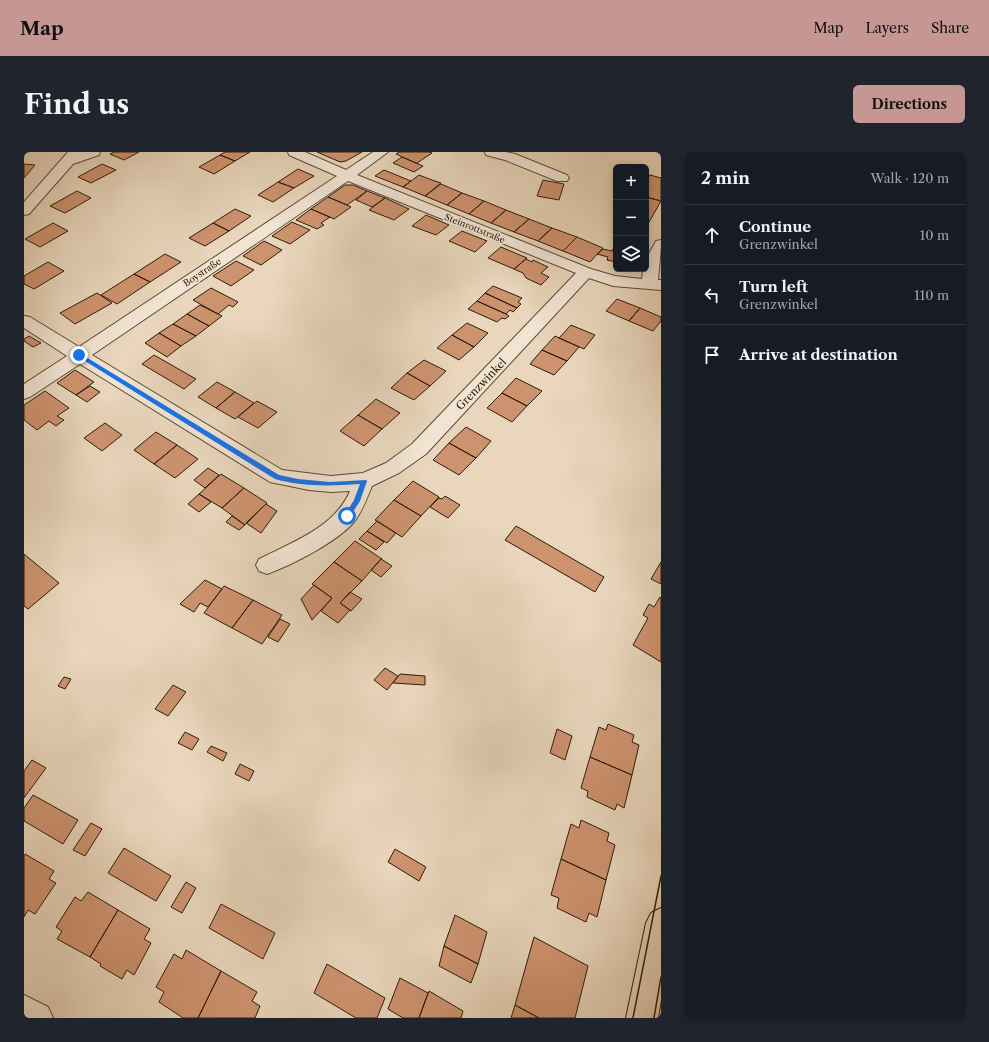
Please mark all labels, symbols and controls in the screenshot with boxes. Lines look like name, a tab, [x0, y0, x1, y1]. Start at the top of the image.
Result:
text: Map	[20, 17, 64, 40]
text: Map	[813, 19, 843, 37]
text: Layers	[865, 19, 909, 37]
text: Share	[931, 19, 969, 37]
button: Directions	[853, 85, 965, 123]
text: Find us	[24, 87, 129, 121]
map controls	[613, 164, 649, 272]
button: +	[613, 164, 649, 200]
text: 2 min	[701, 168, 750, 188]
text: Walk · 120 m	[871, 170, 949, 186]
button: −	[613, 200, 649, 236]
street label: Steinrottstraße	[443, 211, 507, 245]
text: Continue	[739, 217, 811, 236]
icon: ahead	[701, 224, 723, 246]
text: 10 m	[920, 227, 949, 243]
button: layers	[613, 236, 649, 272]
text: Grenzwinkel	[739, 236, 818, 252]
street label: Boystraße	[181, 255, 223, 289]
text: Turn left	[739, 277, 808, 296]
icon: left	[701, 284, 723, 306]
text: 110 m	[914, 287, 949, 303]
text: Grenzwinkel	[739, 296, 818, 312]
icon: arrive	[701, 344, 723, 366]
text: Arrive at destination	[739, 345, 898, 364]
route end	[70, 346, 88, 364]
street label: Grenzwinkel	[453, 355, 510, 413]
route start	[338, 507, 356, 525]

